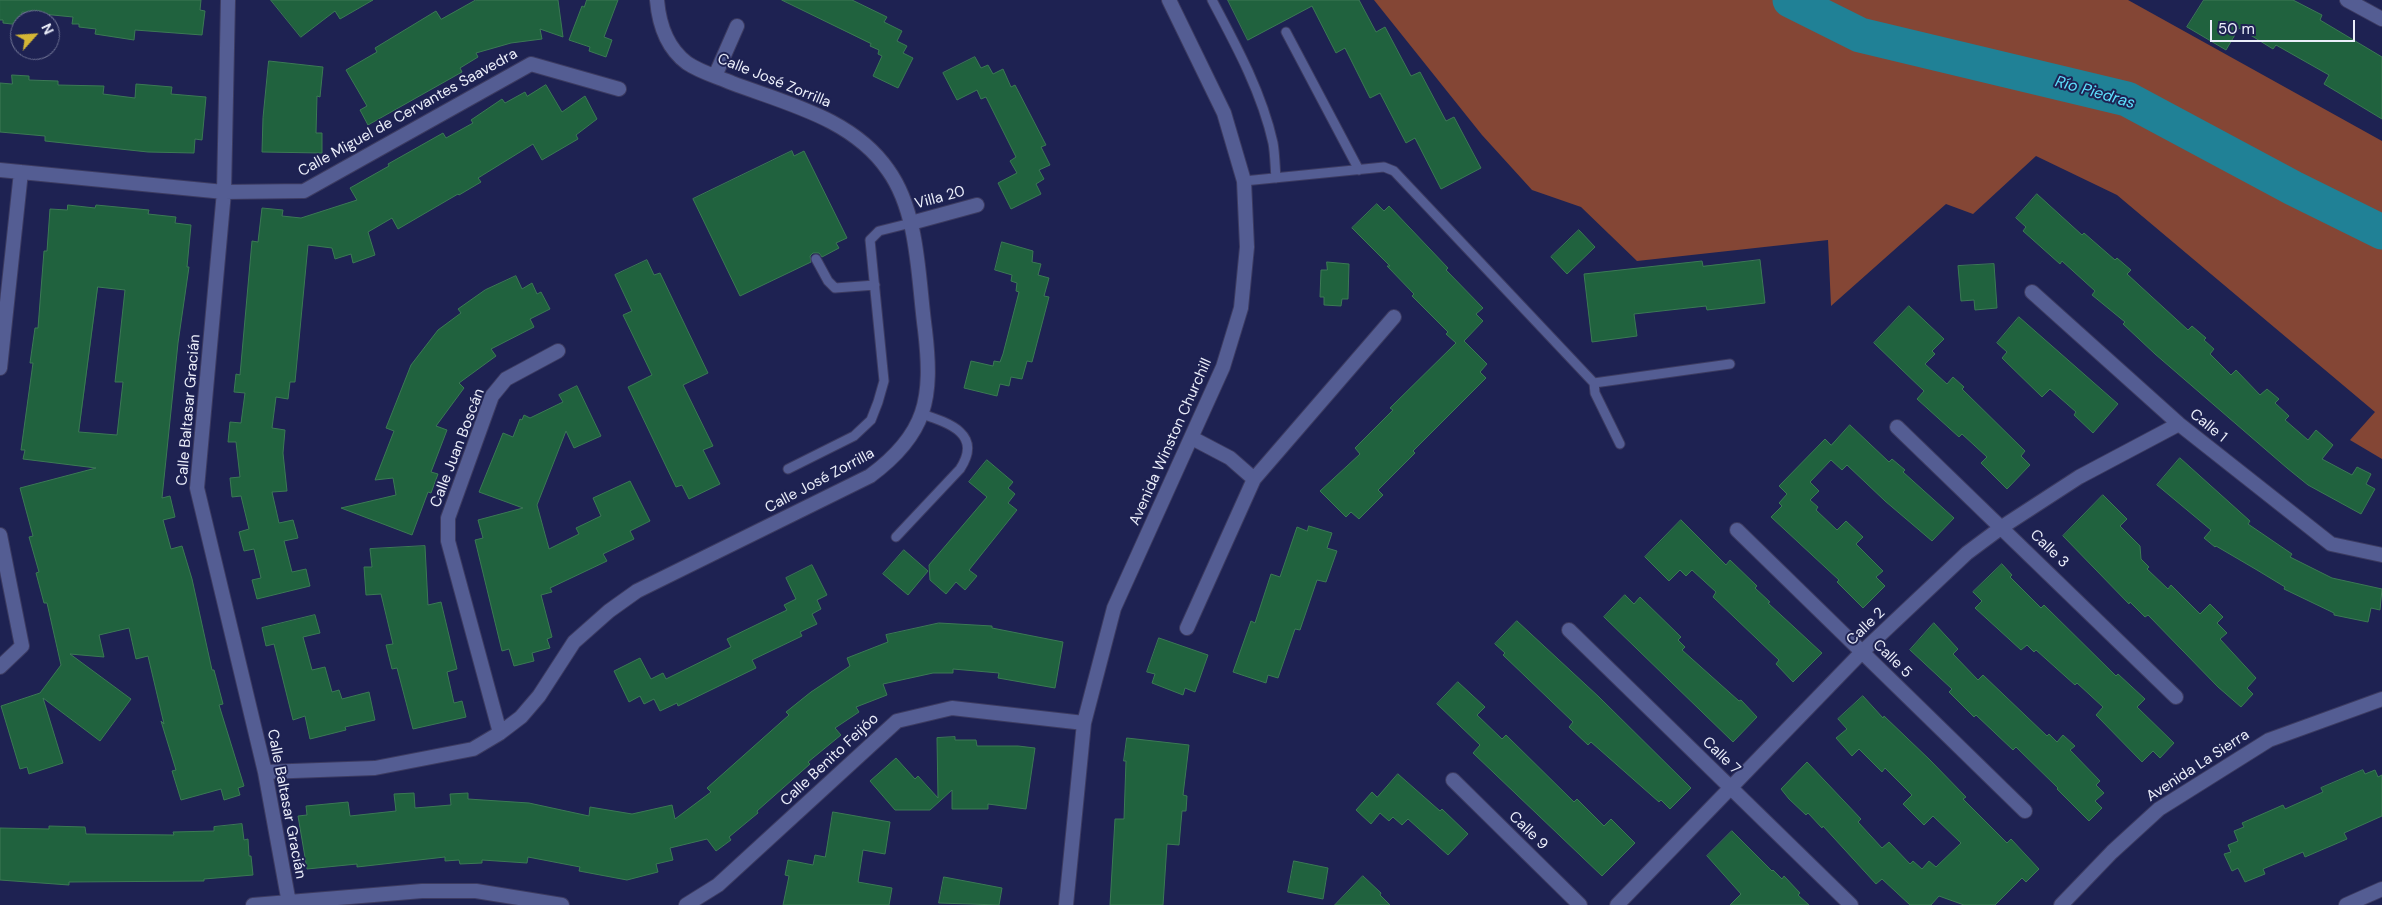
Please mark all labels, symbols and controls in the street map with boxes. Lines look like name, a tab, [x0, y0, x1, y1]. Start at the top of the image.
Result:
north arrow	[10, 10, 60, 60]
scale bar	[2212, 10, 2357, 42]
text: 50 m	[2218, 19, 2255, 39]
text: N	[37, 20, 58, 37]
street label: Calle Miguel de Cervantes Saavedra	[295, 45, 521, 181]
street label: Calle José Zorrilla	[714, 50, 834, 112]
water label: Río Piedras	[2053, 72, 2137, 114]
street label: Villa 20	[913, 183, 967, 213]
street label: Calle Baltasar Gracián	[173, 334, 205, 486]
street label: Avenida Winston Churchill	[1126, 356, 1216, 528]
street label: Calle Juan Boscán	[427, 386, 489, 510]
street label: Calle 1	[2186, 406, 2230, 446]
street label: Calle José Zorrilla	[762, 445, 878, 517]
street label: Calle 3	[2026, 526, 2072, 572]
street label: Calle 2	[1843, 604, 1889, 650]
street label: Calle 5	[1869, 636, 1915, 682]
street label: Calle Benito Feijóo	[777, 710, 883, 810]
street label: Avenida La Sierra	[2143, 726, 2253, 806]
street label: Calle Baltasar Gracián	[263, 728, 309, 880]
street label: Calle 7	[1698, 734, 1744, 778]
street label: Calle 9	[1505, 808, 1551, 854]

